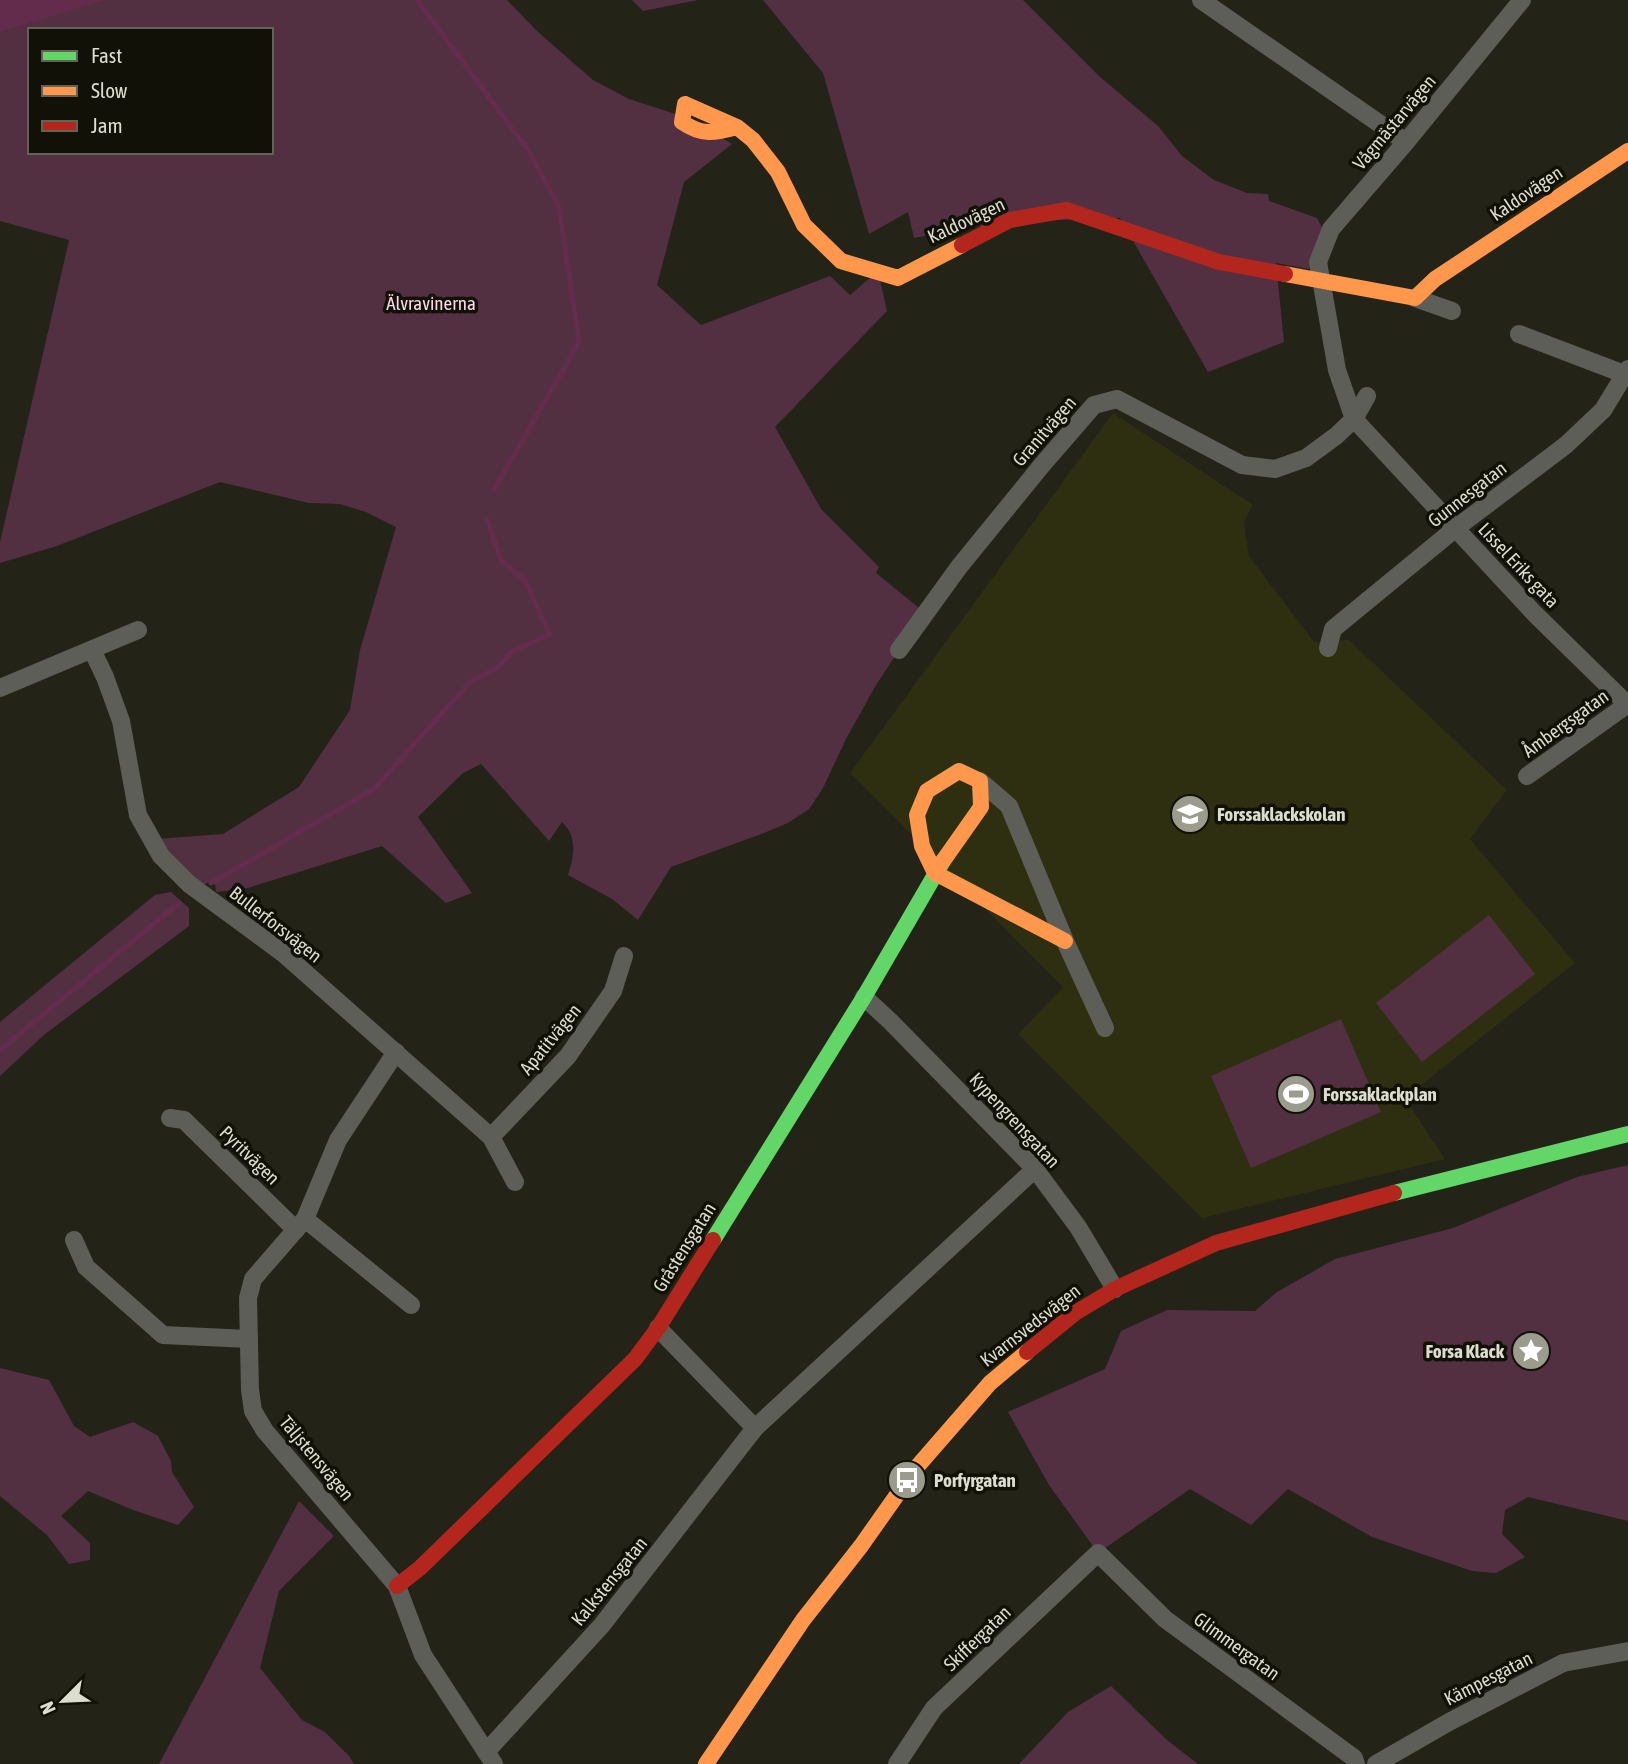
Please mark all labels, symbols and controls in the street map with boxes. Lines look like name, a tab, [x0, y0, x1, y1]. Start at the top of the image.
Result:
legend	[28, 28, 273, 154]
text: Fast	[91, 43, 122, 67]
street label: Vågmästarvägen	[1348, 70, 1440, 174]
text: Slow	[91, 78, 128, 102]
text: Jam	[91, 113, 123, 137]
street label: Kaldovägen	[1486, 161, 1566, 225]
street label: Kaldovägen	[924, 193, 1008, 247]
park label: Älvravinerna	[386, 292, 476, 314]
street label: Granitvägen	[1008, 392, 1080, 470]
street label: Gunnesgatan	[1424, 457, 1510, 531]
street label: Lissel Eriks gata	[1474, 518, 1564, 612]
street label: Åmbergsgatan	[1518, 685, 1612, 761]
school or university icon: Forssaklackskolan	[1169, 793, 1211, 835]
place label: Forssaklackskolan	[1217, 803, 1345, 825]
street label: Bullerforsvägen	[226, 881, 326, 967]
street label: Apatitvägen	[515, 999, 585, 1079]
street label: Kypengrensgatan	[965, 1068, 1065, 1172]
sports icon: Forssaklackplan	[1275, 1073, 1317, 1115]
place label: Forssaklackplan	[1323, 1083, 1437, 1105]
street label: Pyritvägen	[215, 1121, 285, 1189]
street label: Gråstensgatan	[648, 1198, 720, 1296]
street label: Kvarnsvedsvägen	[976, 1279, 1084, 1371]
place icon: Forsa Klack	[1510, 1330, 1552, 1372]
place label: Forsa Klack	[1425, 1340, 1505, 1362]
street label: Täljstensvägen	[275, 1411, 359, 1505]
bus stop icon: Porfyrgatan	[886, 1459, 928, 1501]
place label: Porfyrgatan	[934, 1469, 1016, 1491]
street label: Kalkstensgatan	[567, 1532, 651, 1630]
street label: Skiffergatan	[939, 1601, 1015, 1675]
street label: Glimmergatan	[1190, 1608, 1284, 1684]
street label: Kämpesgatan	[1440, 1646, 1536, 1710]
north arrow	[28, 1666, 98, 1736]
text: N	[35, 1698, 60, 1718]

